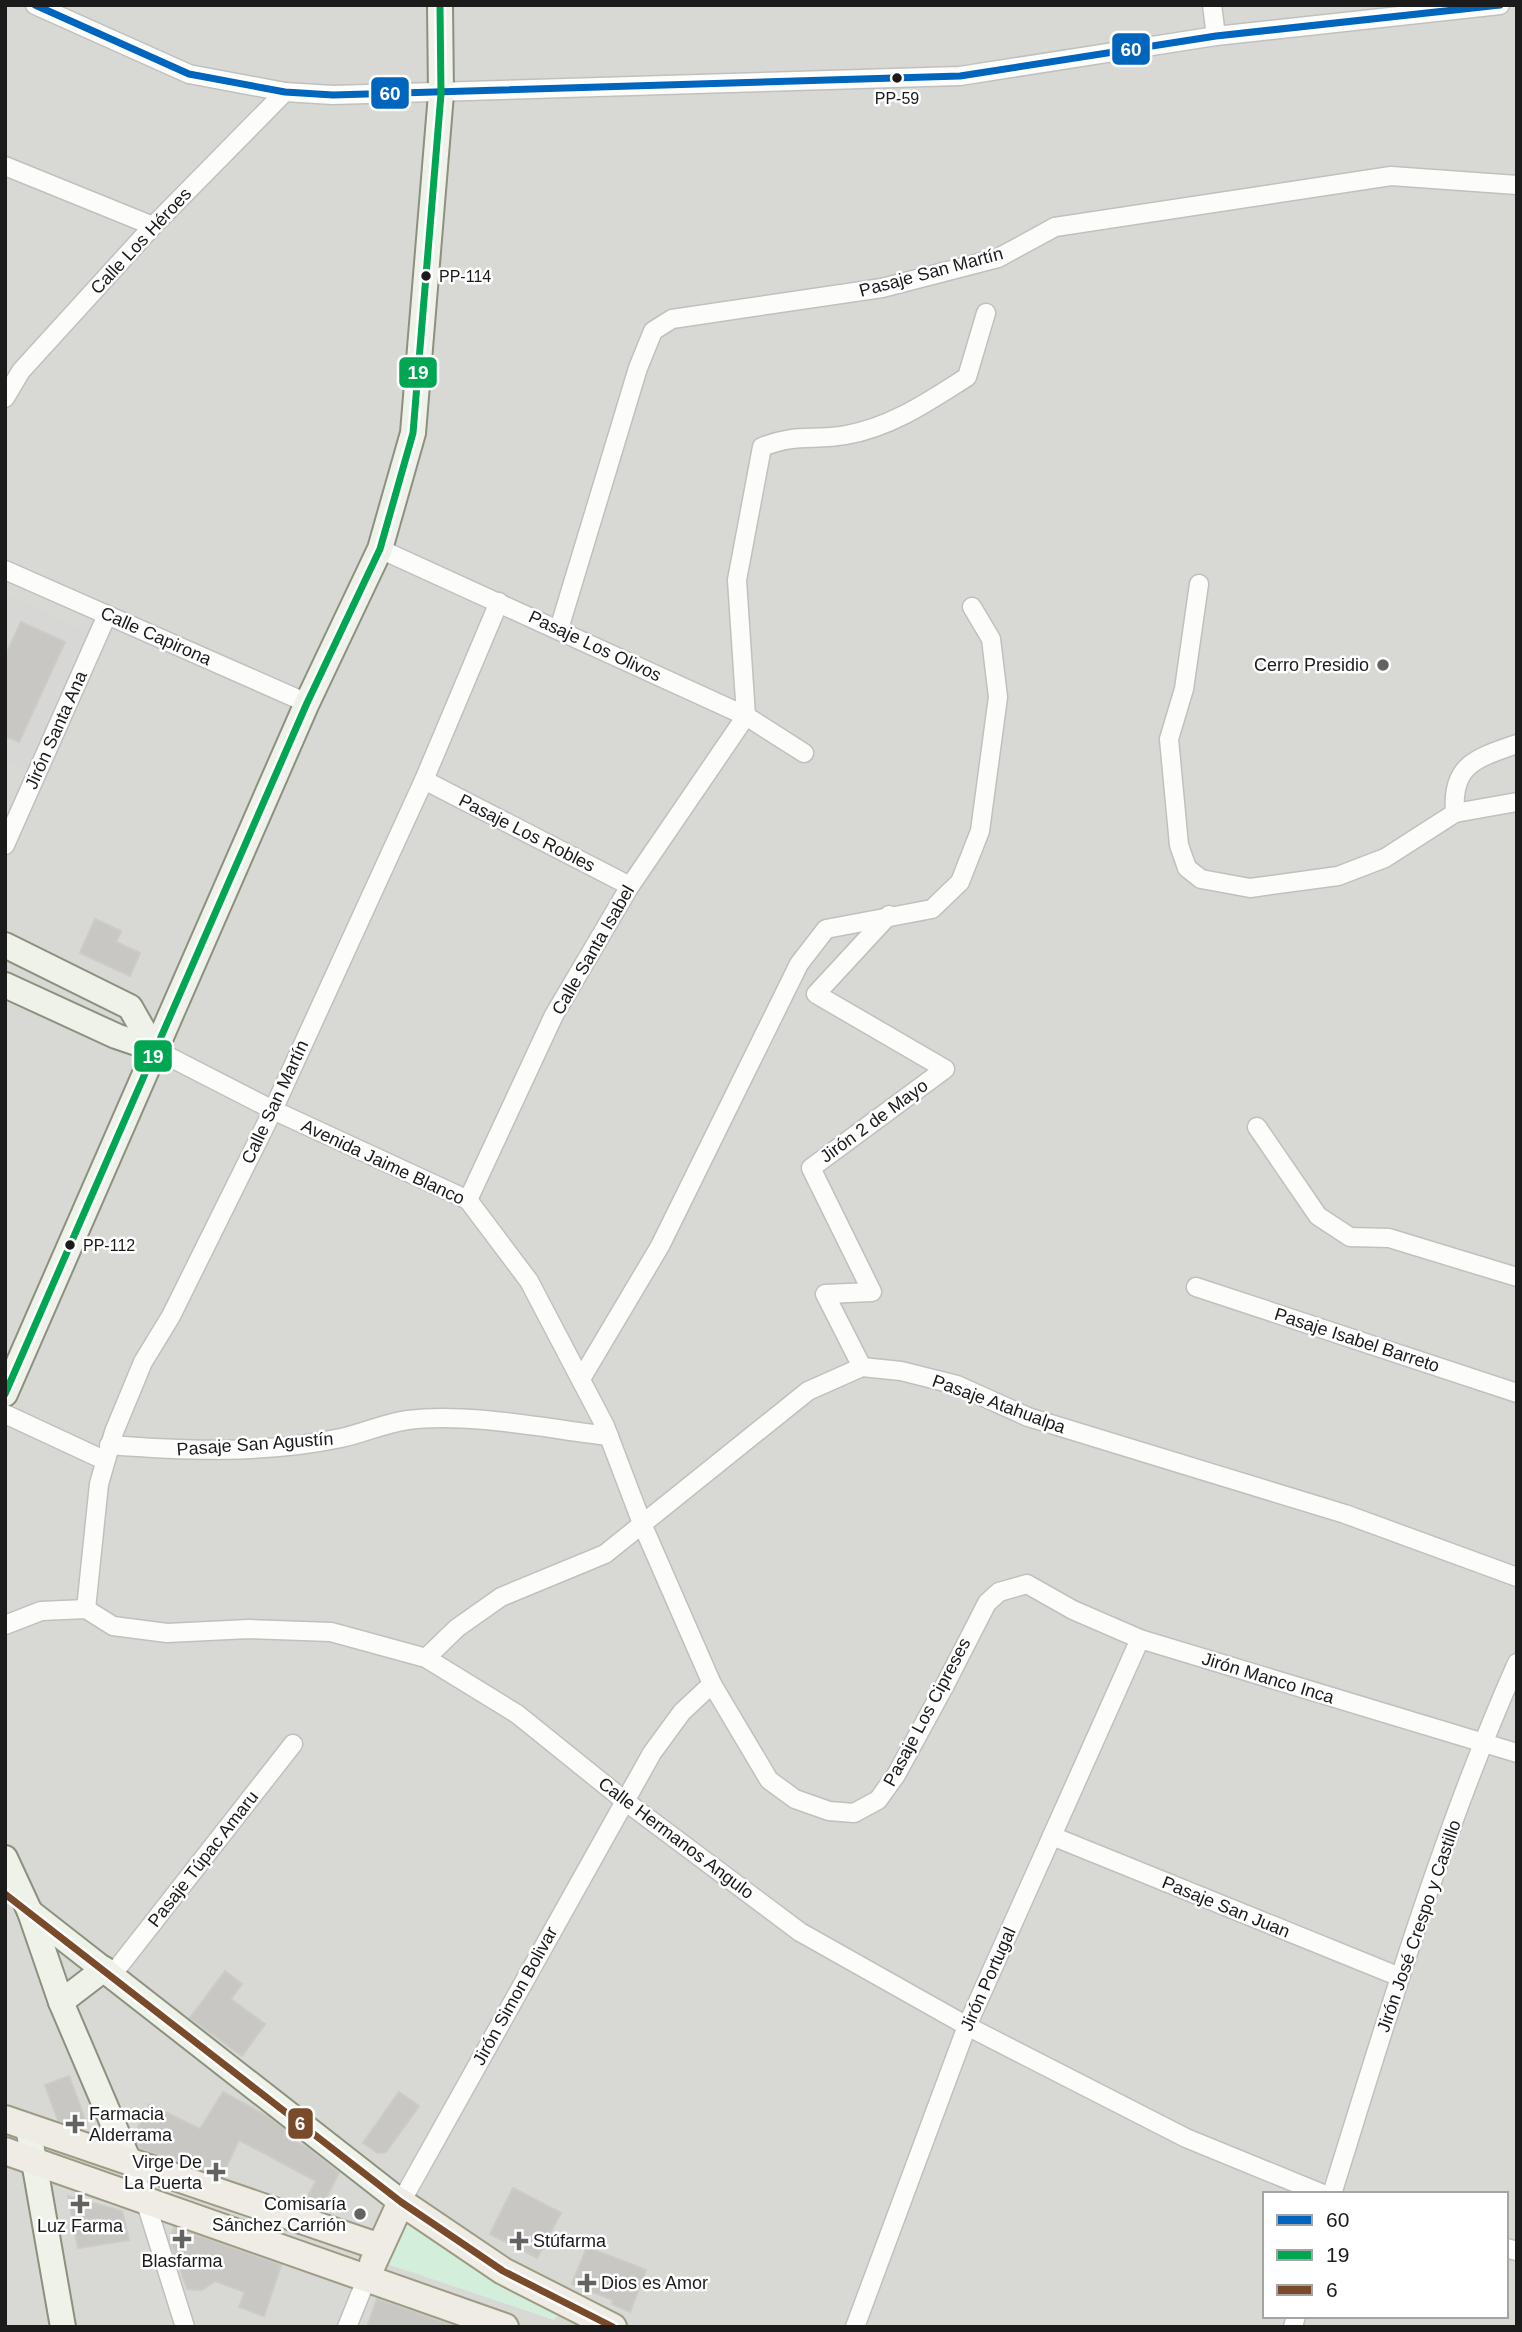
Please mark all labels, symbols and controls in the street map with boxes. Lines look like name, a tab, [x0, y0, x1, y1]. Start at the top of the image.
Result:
line badge: 60	[1111, 32, 1151, 66]
text: 60	[1120, 39, 1142, 60]
marker: PP-59	[890, 71, 904, 85]
line badge: 60	[370, 76, 410, 110]
text: 60	[379, 83, 401, 104]
place label: PP-59	[875, 90, 919, 107]
street label: Calle Los Héroes	[87, 184, 195, 298]
street label: Pasaje San Martín	[857, 243, 1005, 301]
place label: PP-114	[439, 268, 491, 285]
marker: PP-114	[419, 269, 433, 283]
line badge: 19	[398, 356, 438, 389]
text: 19	[407, 362, 429, 383]
street label: Calle Capirona	[98, 603, 215, 670]
street label: Pasaje Los Olivos	[525, 606, 665, 686]
place label: Cerro Presidio	[1254, 655, 1369, 675]
marker: Cerro Presidio	[1375, 657, 1391, 673]
street label: Jirón Santa Ana	[21, 667, 91, 792]
street label: Pasaje Los Robles	[456, 790, 598, 876]
street label: Calle Santa Isabel	[548, 882, 638, 1018]
street label: Calle San Martín	[238, 1037, 312, 1167]
line badge: 19	[133, 1039, 173, 1073]
text: 19	[142, 1046, 164, 1067]
street label: Jirón 2 de Mayo	[816, 1075, 932, 1167]
street label: Avenida Jaime Blanco	[298, 1115, 468, 1209]
place label: PP-112	[83, 1237, 135, 1254]
marker: PP-112	[63, 1238, 77, 1252]
street label: Pasaje Isabel Barreto	[1272, 1304, 1442, 1376]
street label: Pasaje Atahualpa	[930, 1371, 1069, 1438]
street label: Pasaje San Agustín	[176, 1429, 334, 1459]
street label: Pasaje Los Cipreses	[879, 1634, 975, 1790]
street label: Jirón Manco Inca	[1200, 1648, 1337, 1708]
street label: Calle Hermanos Angulo	[594, 1773, 758, 1903]
street label: Pasaje Túpac Amaru	[144, 1787, 262, 1931]
street label: Jirón José Crespo y Castillo	[1373, 1817, 1465, 2035]
street label: Pasaje San Juan	[1159, 1872, 1293, 1942]
street label: Jirón Simon Bolivar	[469, 1923, 561, 2069]
street label: Jirón Portugal	[956, 1924, 1020, 2034]
place label: Farmacia Alderrama	[89, 2104, 173, 2145]
line badge: 6	[287, 2107, 314, 2140]
text: 6	[295, 2113, 305, 2134]
marker: Farmacia Alderrama	[67, 2116, 83, 2132]
place label: Virge De La Puerta	[124, 2152, 203, 2193]
marker: Virge De La Puerta	[208, 2164, 224, 2180]
legend	[1263, 2192, 1508, 2318]
place label: Comisaría Sánchez Carrión	[212, 2194, 347, 2235]
marker: Luz Farma	[72, 2196, 88, 2212]
marker: Comisaría Sánchez Carrión	[352, 2206, 368, 2222]
text: 60	[1326, 2208, 1349, 2231]
place label: Luz Farma	[37, 2216, 124, 2236]
marker: Blasfarma	[174, 2231, 190, 2247]
place label: Stúfarma	[533, 2231, 607, 2251]
marker: Stúfarma	[511, 2233, 527, 2249]
text: 19	[1326, 2243, 1349, 2266]
place label: Blasfarma	[141, 2251, 224, 2271]
place label: Dios es Amor	[601, 2273, 708, 2293]
marker: Dios es Amor	[579, 2275, 595, 2291]
text: 6	[1326, 2278, 1338, 2301]

